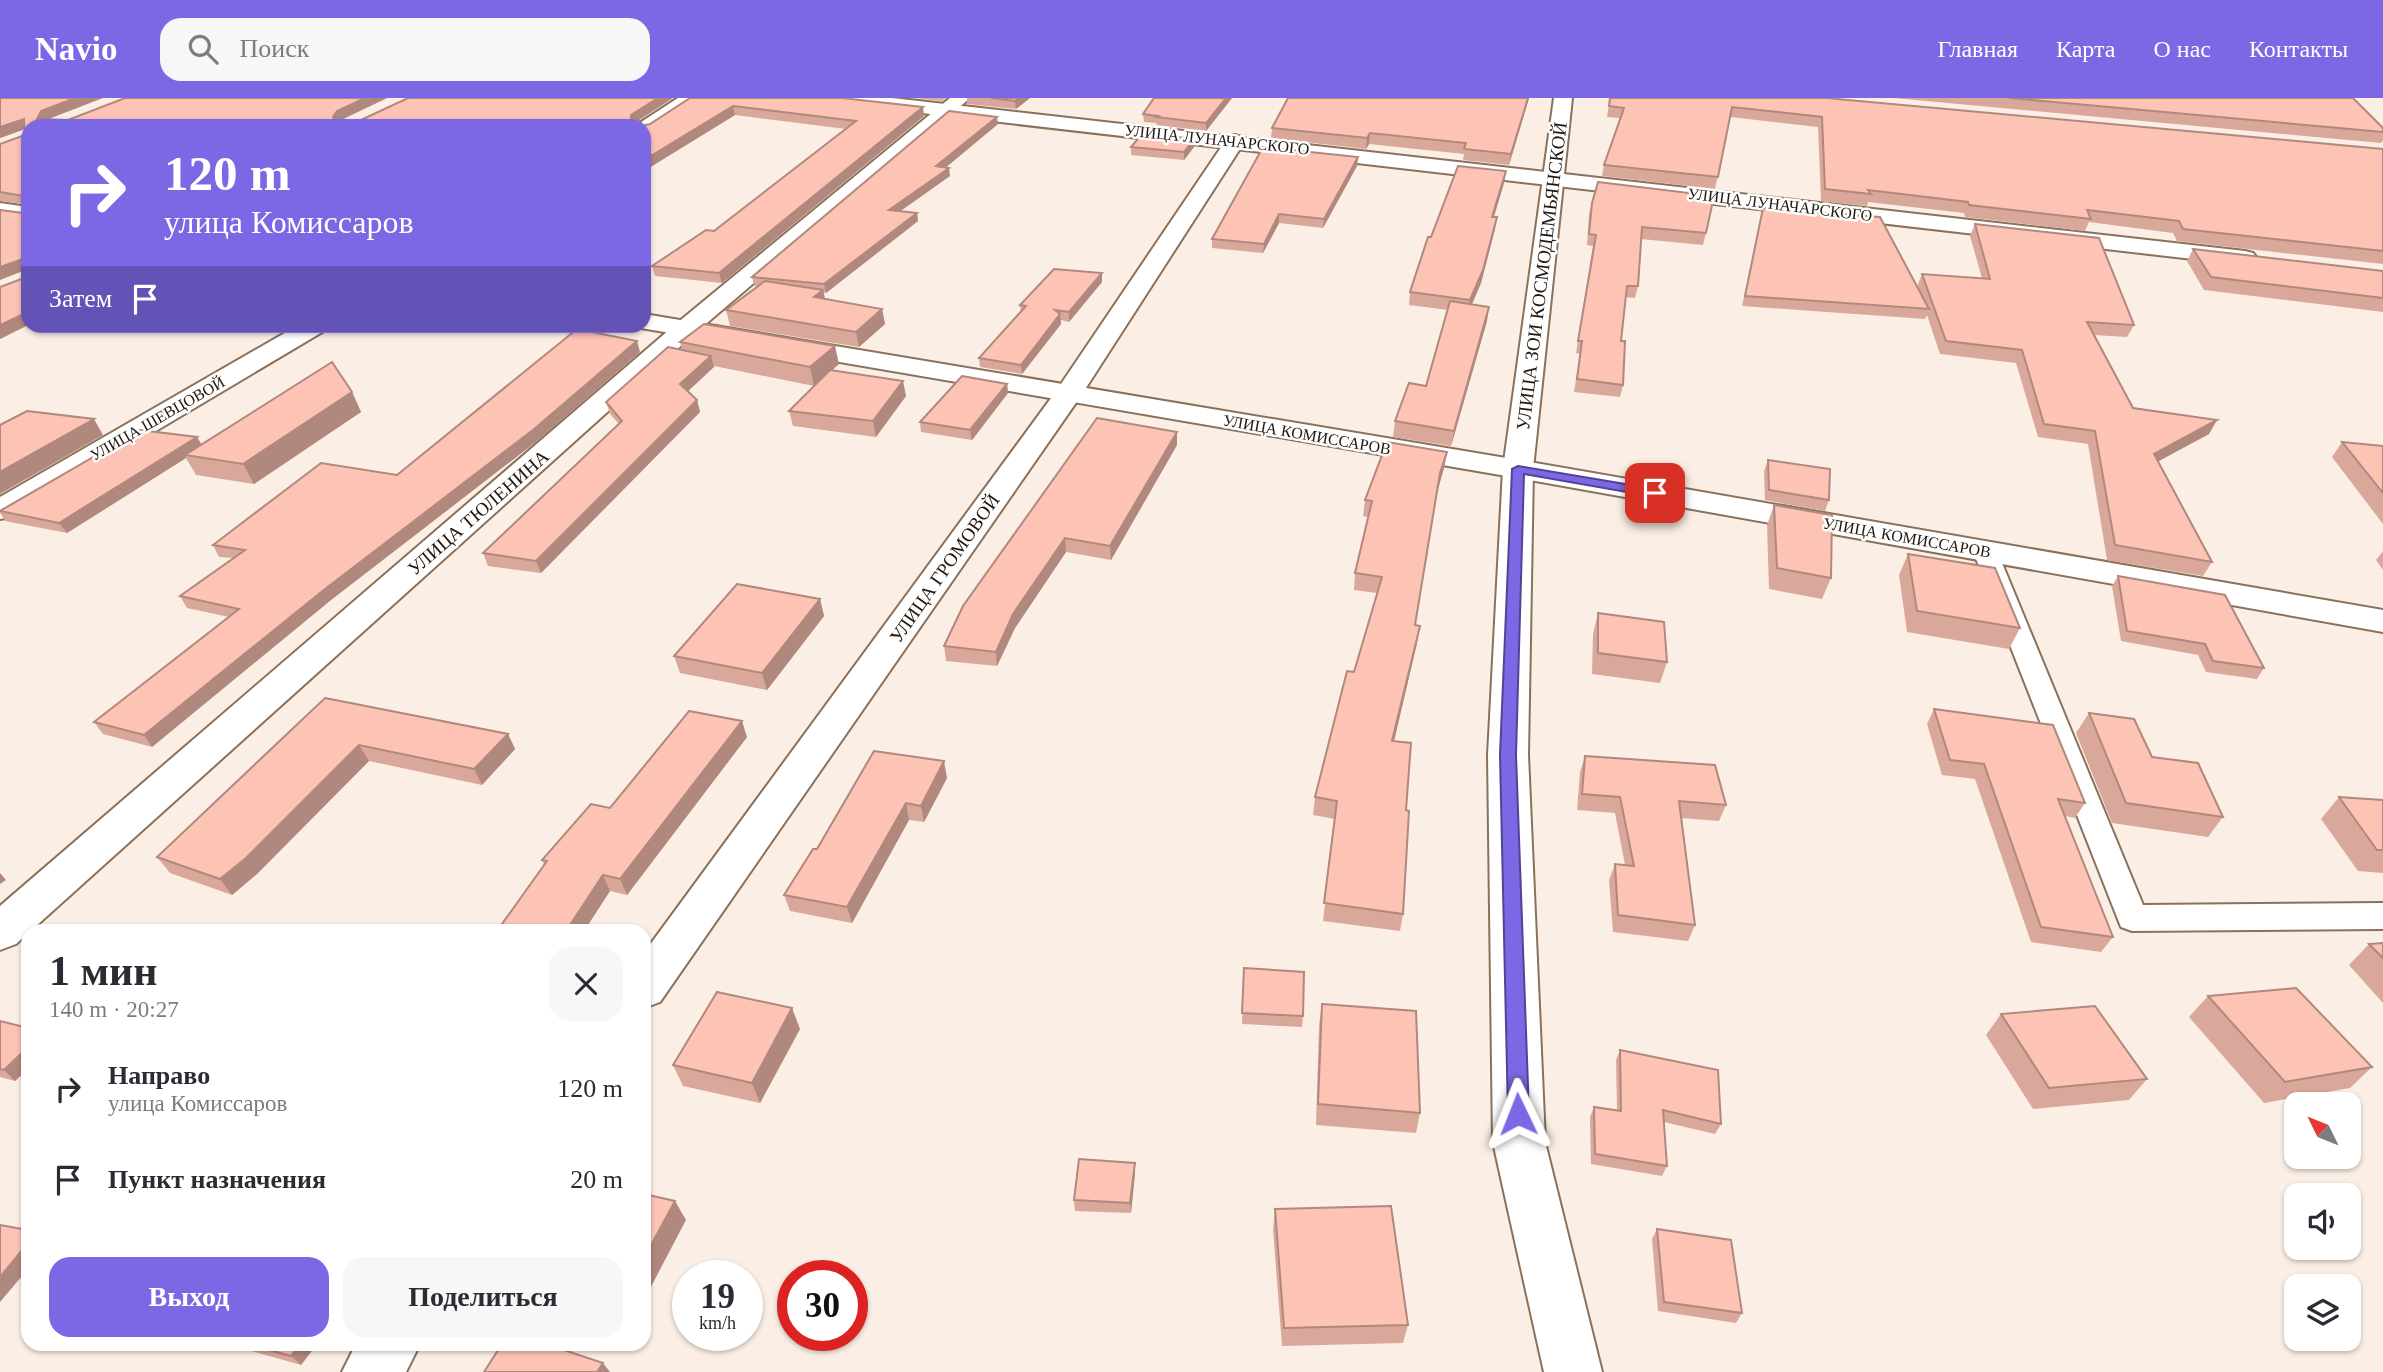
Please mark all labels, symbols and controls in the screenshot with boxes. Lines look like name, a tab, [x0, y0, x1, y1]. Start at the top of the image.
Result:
search box	[160, 18, 650, 81]
icon: search	[184, 30, 222, 68]
text: Navio	[35, 31, 118, 67]
text: Поиск	[240, 34, 309, 63]
text: Главная	[1937, 36, 2018, 62]
text: Карта	[2056, 36, 2115, 62]
text: О нас	[2153, 36, 2211, 62]
text: Контакты	[2249, 36, 2348, 62]
street label: УЛИЦА ЗОИ КОСМОДЕМЬЯНСКОЙ	[1512, 120, 1571, 431]
street label: УЛИЦА ЛУНАЧАРСКОГО	[1124, 121, 1310, 159]
text: 120 m	[164, 146, 291, 201]
icon: right	[49, 147, 140, 238]
street label: УЛИЦА ЛУНАЧАРСКОГО	[1687, 185, 1873, 225]
text: улица Комиссаров	[164, 204, 414, 240]
icon: arrive	[126, 280, 164, 318]
text: Затем	[49, 284, 112, 313]
street label: УЛИЦА ШЕВЦОВОЙ	[87, 372, 228, 465]
street label: УЛИЦА КОМИССАРОВ	[1222, 411, 1392, 459]
street label: УЛИЦА ТЮЛЕНИНА	[404, 445, 553, 579]
pin	[1625, 463, 1685, 523]
icon: arrive	[1636, 474, 1674, 512]
street label: УЛИЦА ГРОМОВОЙ	[885, 490, 1004, 647]
street label: УЛИЦА КОМИССАРОВ	[1822, 514, 1992, 562]
button: close	[549, 947, 623, 1021]
text: 1 мин	[49, 948, 158, 994]
text: 140 m · 20:27	[49, 997, 179, 1022]
text: Направо	[108, 1061, 210, 1090]
icon: right	[49, 1070, 87, 1108]
text: 120 m	[557, 1074, 623, 1103]
position arrow	[1481, 1077, 1555, 1151]
text: улица Комиссаров	[108, 1091, 287, 1116]
north arrow	[2284, 1092, 2361, 1169]
map controls	[2284, 1092, 2361, 1351]
icon: arrive	[49, 1161, 87, 1199]
text: Пункт назначения	[108, 1165, 326, 1194]
text: 20 m	[570, 1165, 623, 1194]
button: sound	[2284, 1183, 2361, 1260]
button: Выход	[49, 1257, 329, 1337]
button: Поделиться	[343, 1257, 623, 1337]
speed limit sign: 30	[777, 1260, 868, 1351]
button: layers	[2284, 1274, 2361, 1351]
text: 19	[700, 1277, 735, 1316]
text: km/h	[699, 1313, 736, 1333]

